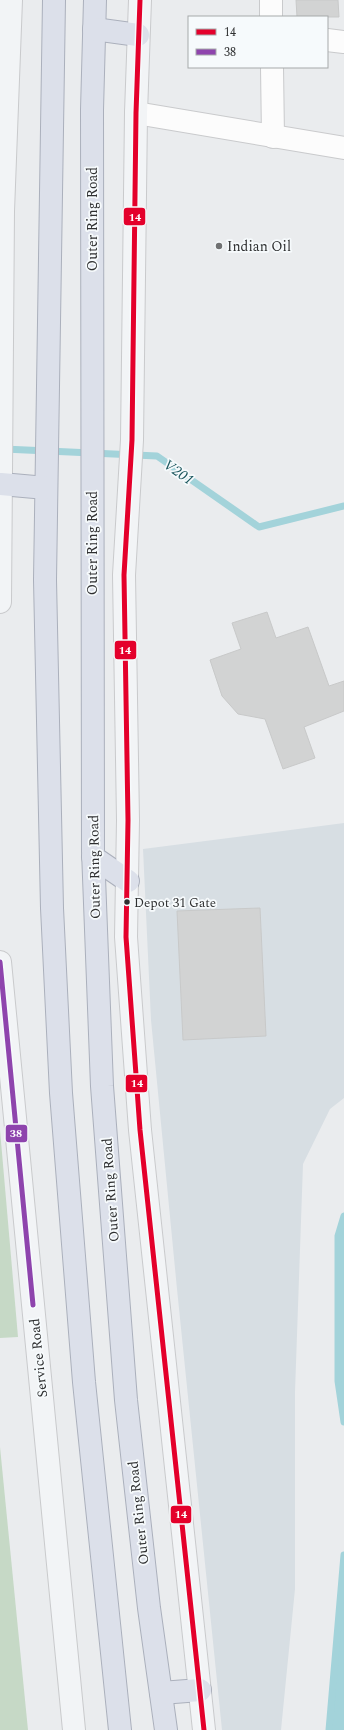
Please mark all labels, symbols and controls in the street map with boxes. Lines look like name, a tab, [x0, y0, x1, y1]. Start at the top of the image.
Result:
legend	[188, 16, 328, 68]
text: 14	[224, 23, 236, 42]
text: 38	[224, 43, 236, 62]
street label: Outer Ring Road	[82, 167, 103, 271]
line badge: 14	[123, 207, 146, 226]
text: 14	[129, 209, 142, 226]
place label: Indian Oil	[227, 236, 291, 257]
marker: Indian Oil	[214, 241, 224, 251]
water label: V201	[159, 454, 199, 491]
street label: Outer Ring Road	[82, 491, 103, 595]
line badge: 14	[114, 640, 137, 660]
text: 14	[119, 642, 132, 659]
street label: Outer Ring Road	[83, 814, 106, 919]
place label: Depot 31 Gate	[134, 893, 216, 913]
marker: Depot 31 Gate	[122, 897, 132, 907]
line badge: 14	[125, 1074, 148, 1093]
text: 14	[131, 1075, 144, 1092]
line badge: 38	[5, 1124, 28, 1143]
text: 38	[10, 1125, 22, 1142]
street label: Outer Ring Road	[96, 1137, 125, 1243]
street label: Service Road	[24, 1317, 53, 1399]
street label: Outer Ring Road	[123, 1460, 154, 1566]
line badge: 14	[170, 1505, 192, 1524]
text: 14	[175, 1506, 188, 1523]

